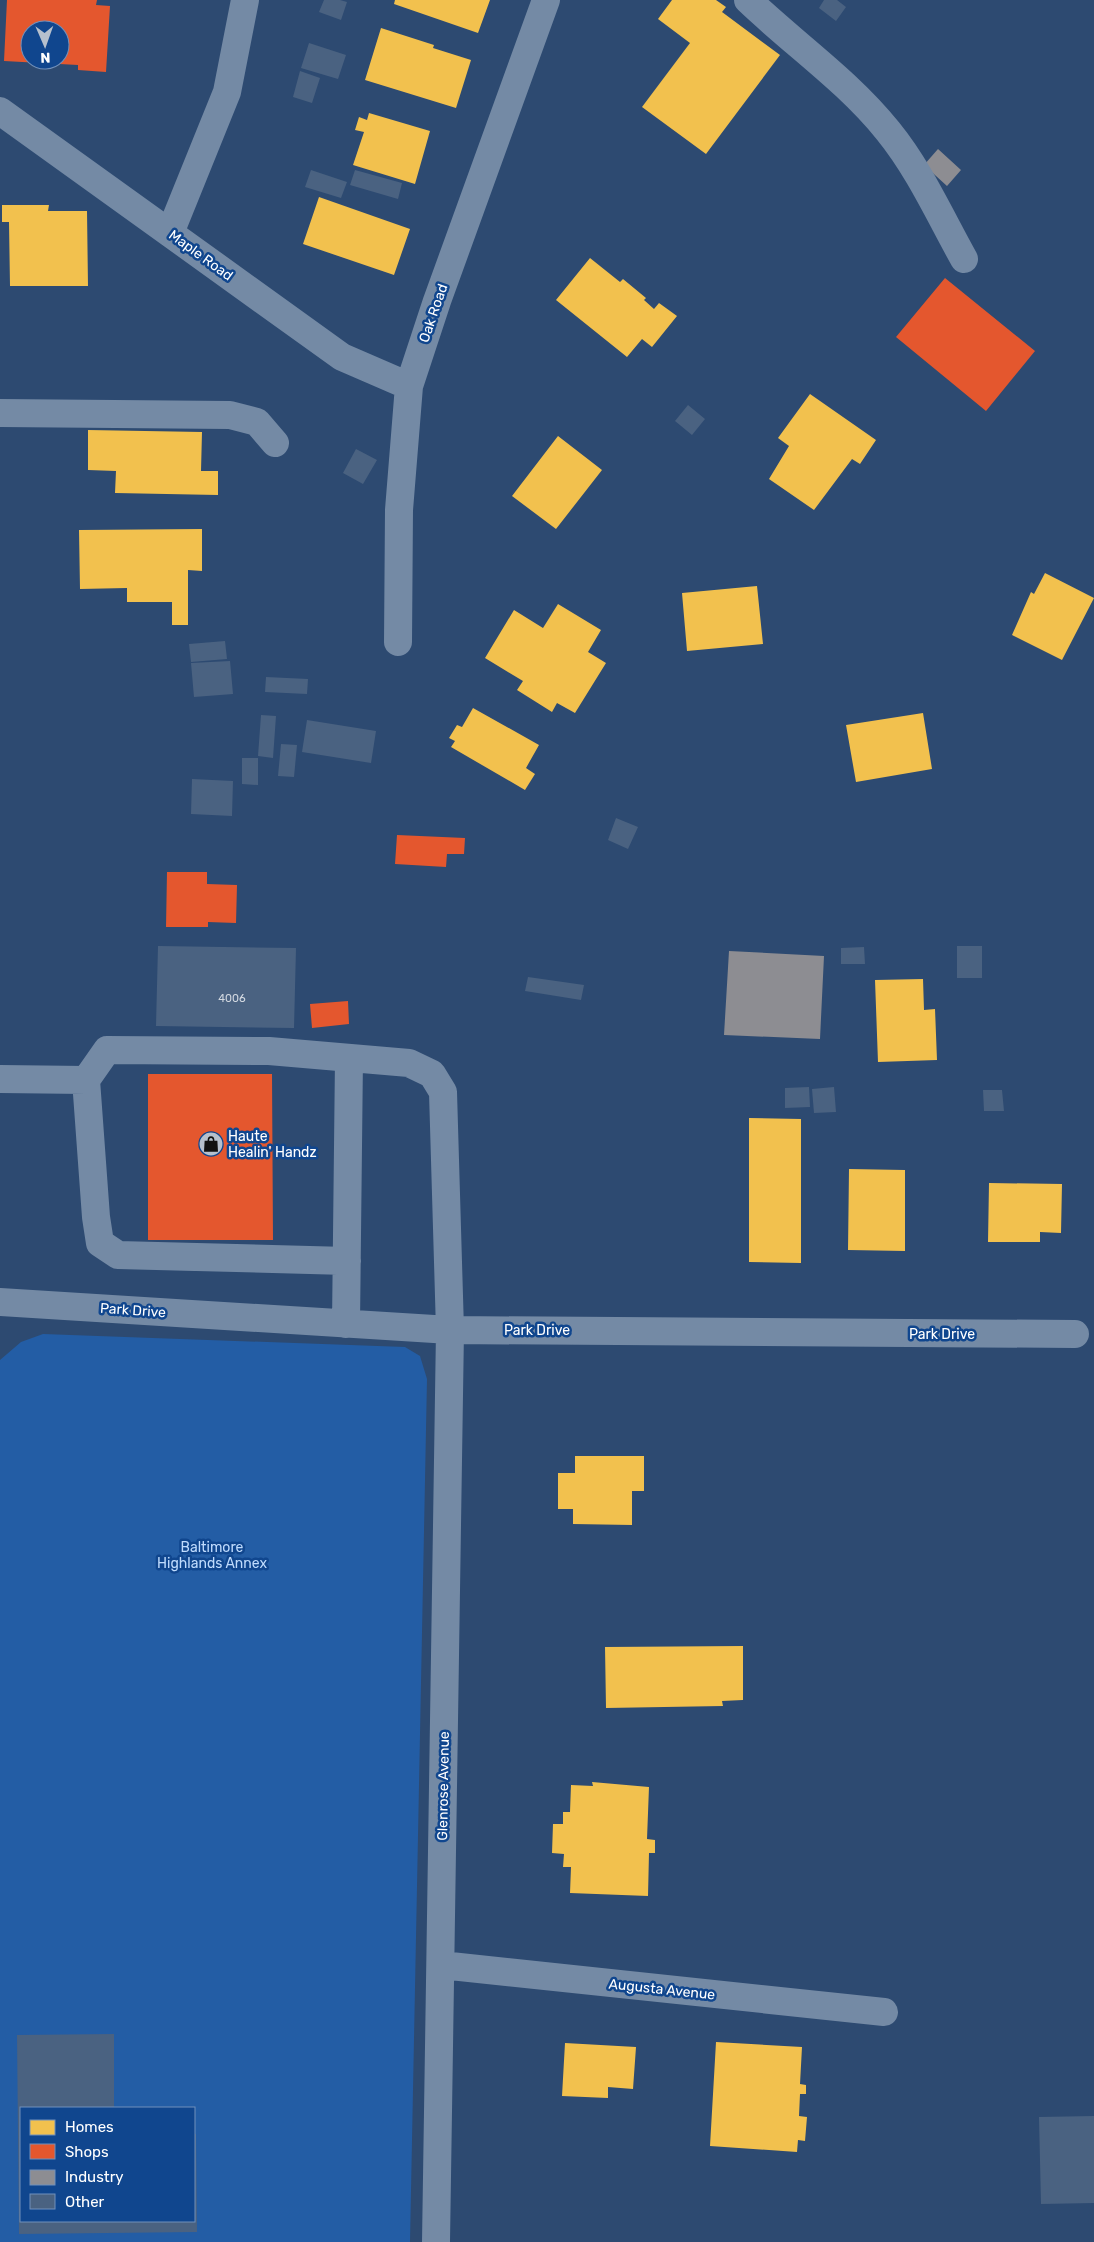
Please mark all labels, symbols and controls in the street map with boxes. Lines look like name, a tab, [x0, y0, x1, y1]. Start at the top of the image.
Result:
north arrow	[20, 20, 70, 70]
text: N	[40, 49, 51, 66]
street label: Maple Road	[165, 226, 236, 284]
street label: Oak Road	[416, 282, 451, 345]
house number: 4006	[218, 992, 246, 1005]
place label: Haute Healin' Handz	[228, 1128, 317, 1161]
shop icon: Haute Healin' Handz	[198, 1131, 224, 1157]
street label: Park Drive	[99, 1300, 167, 1321]
street label: Park Drive	[504, 1322, 570, 1339]
street label: Park Drive	[909, 1326, 975, 1343]
park label: Baltimore Highlands Annex	[157, 1539, 267, 1572]
street label: Glenrose Avenue	[434, 1731, 453, 1841]
street label: Augusta Avenue	[608, 1975, 716, 2004]
legend	[20, 2107, 195, 2222]
text: Homes	[65, 2118, 114, 2136]
text: Shops	[65, 2143, 109, 2161]
text: Industry	[65, 2168, 124, 2186]
text: Other	[65, 2193, 105, 2211]

